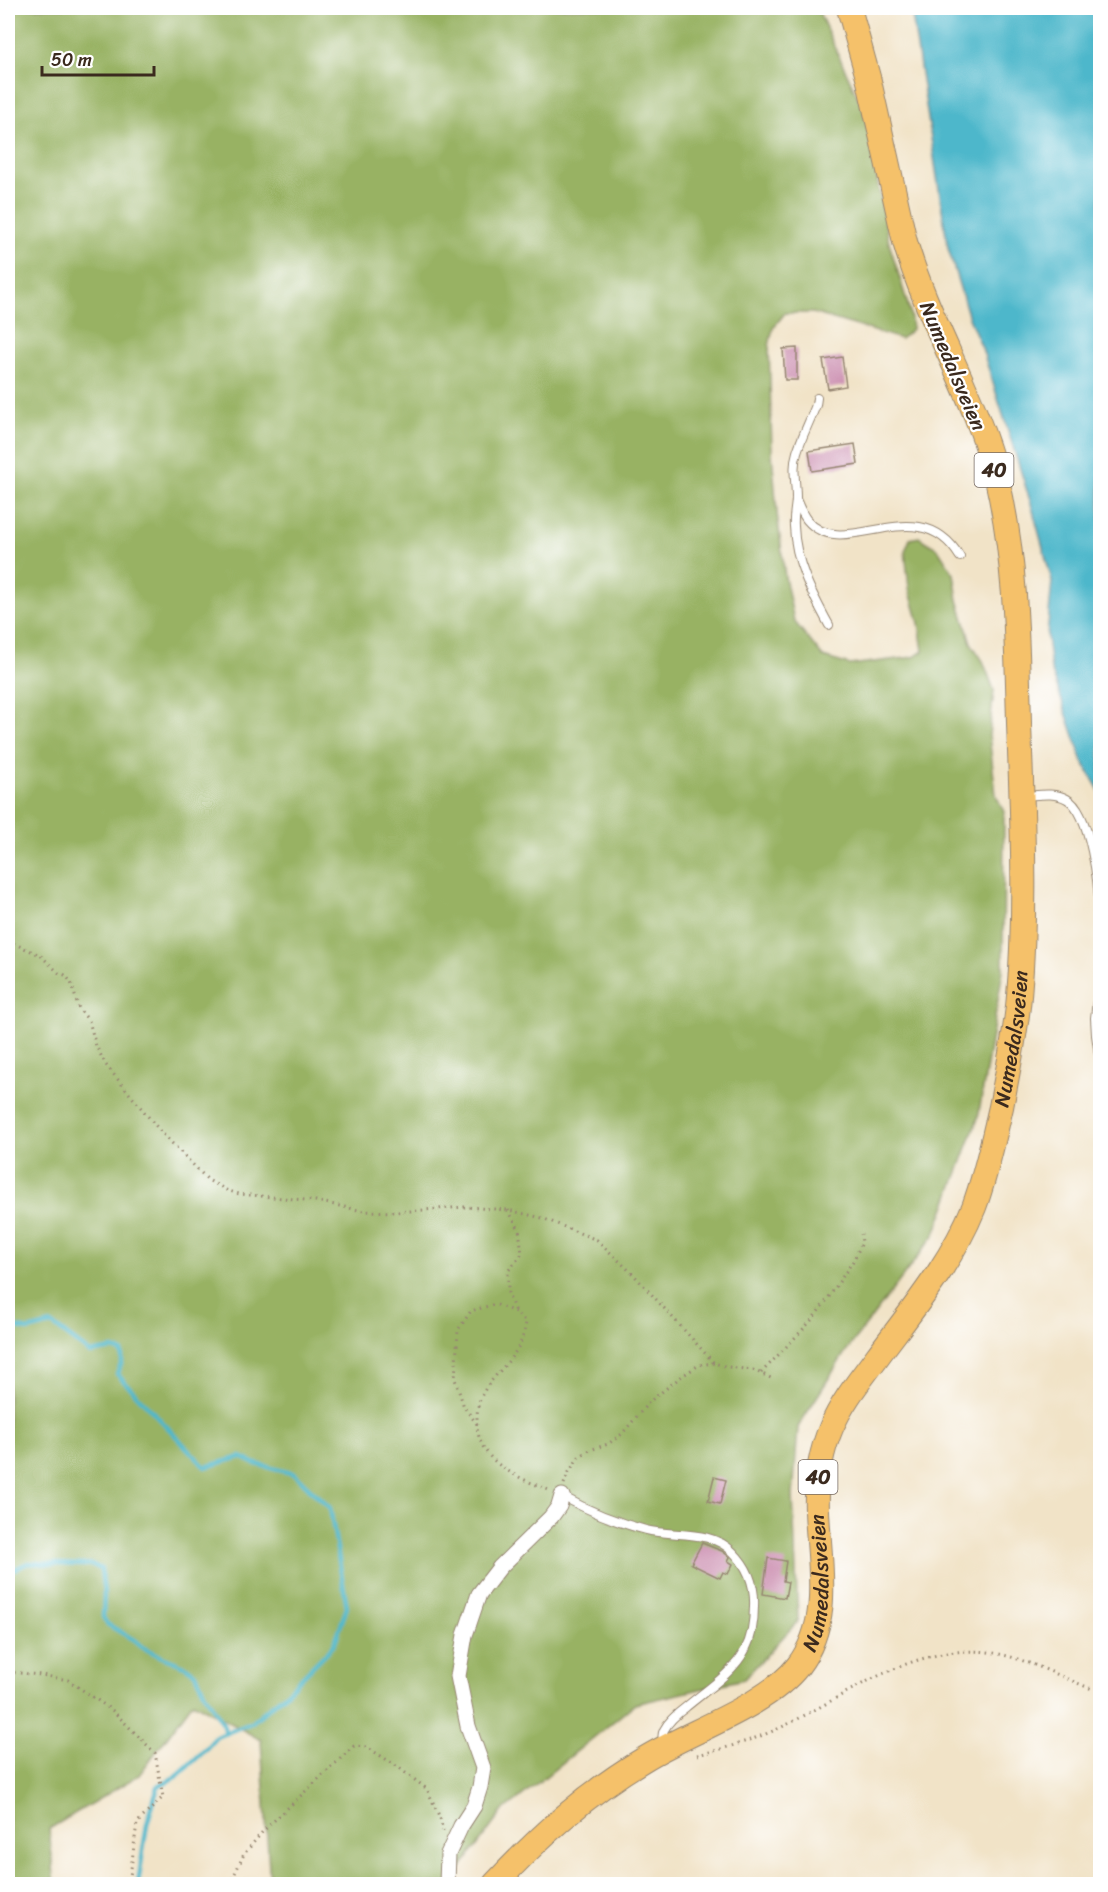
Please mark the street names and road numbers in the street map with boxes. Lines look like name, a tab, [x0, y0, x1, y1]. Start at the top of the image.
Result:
street label: Numedalsveien	[909, 295, 997, 437]
road number: 40	[974, 453, 1014, 487]
street label: Numedalsveien	[982, 969, 1040, 1110]
road number: 40	[798, 1460, 838, 1494]
street label: Numedalsveien	[791, 1513, 841, 1658]

